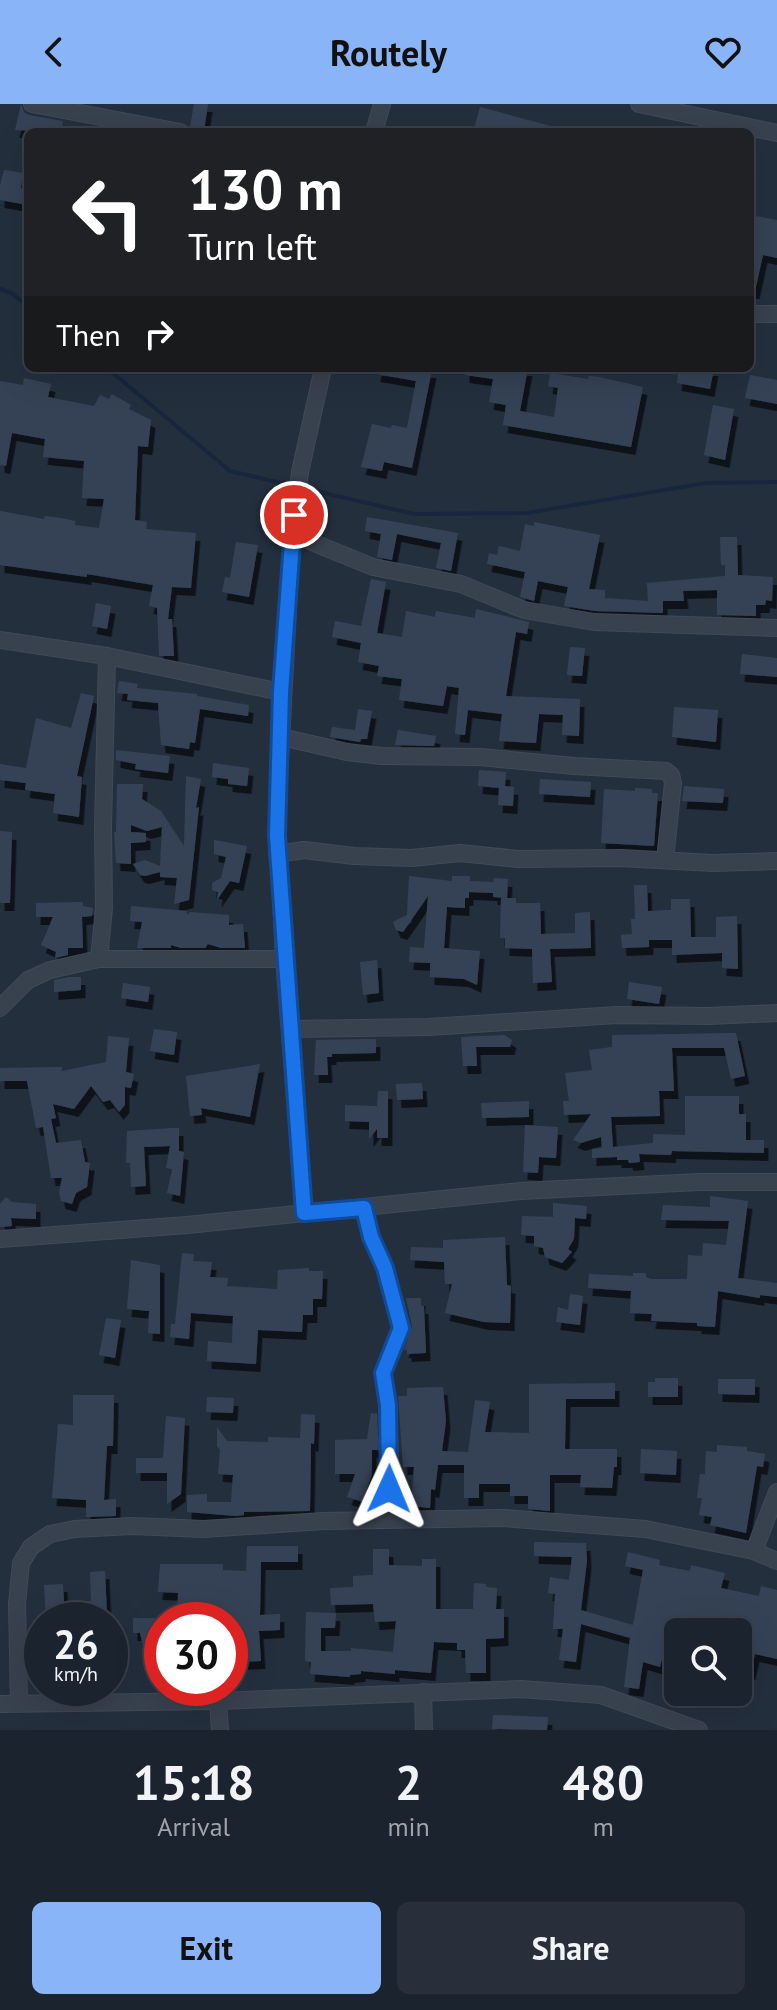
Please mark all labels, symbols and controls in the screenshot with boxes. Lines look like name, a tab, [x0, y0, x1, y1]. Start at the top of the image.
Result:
text: Routely	[330, 29, 447, 76]
icon: back	[32, 30, 76, 74]
icon: heart	[701, 30, 745, 74]
text: 130 m	[188, 153, 343, 225]
icon: left	[56, 160, 160, 264]
text: Turn left	[188, 223, 317, 270]
icon: right	[137, 312, 181, 356]
text: Then	[56, 315, 121, 354]
pin	[260, 481, 328, 549]
icon: arrive	[272, 493, 316, 537]
position arrow	[347, 1447, 431, 1531]
speed limit sign: 30	[144, 1602, 248, 1706]
text: 26	[53, 1618, 99, 1670]
map controls	[664, 1618, 752, 1706]
button: search	[664, 1618, 752, 1706]
text: km/h	[54, 1661, 98, 1687]
text: 15:18	[133, 1751, 255, 1813]
text: 2	[395, 1751, 422, 1813]
text: 480	[563, 1751, 644, 1813]
text: Arrival	[157, 1810, 230, 1843]
text: min	[387, 1810, 430, 1843]
text: m	[593, 1810, 614, 1843]
button: Exit	[32, 1902, 381, 1994]
button: Share	[397, 1902, 745, 1994]

